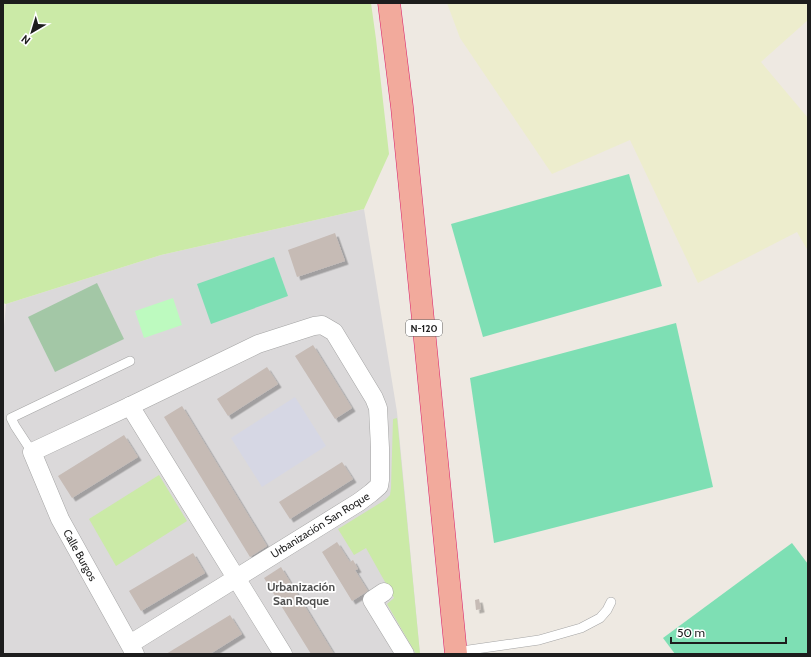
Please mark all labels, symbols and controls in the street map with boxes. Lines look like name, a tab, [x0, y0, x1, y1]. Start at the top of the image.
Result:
north arrow	[12, 12, 52, 52]
text: N	[18, 32, 33, 48]
road number: N-120	[406, 320, 442, 336]
street label: Urbanización San Roque	[268, 489, 372, 561]
street label: Calle Burgos	[60, 527, 100, 584]
district label: Urbanización San Roque	[267, 579, 335, 608]
scale bar	[671, 619, 786, 645]
text: 50 m	[677, 625, 705, 640]

